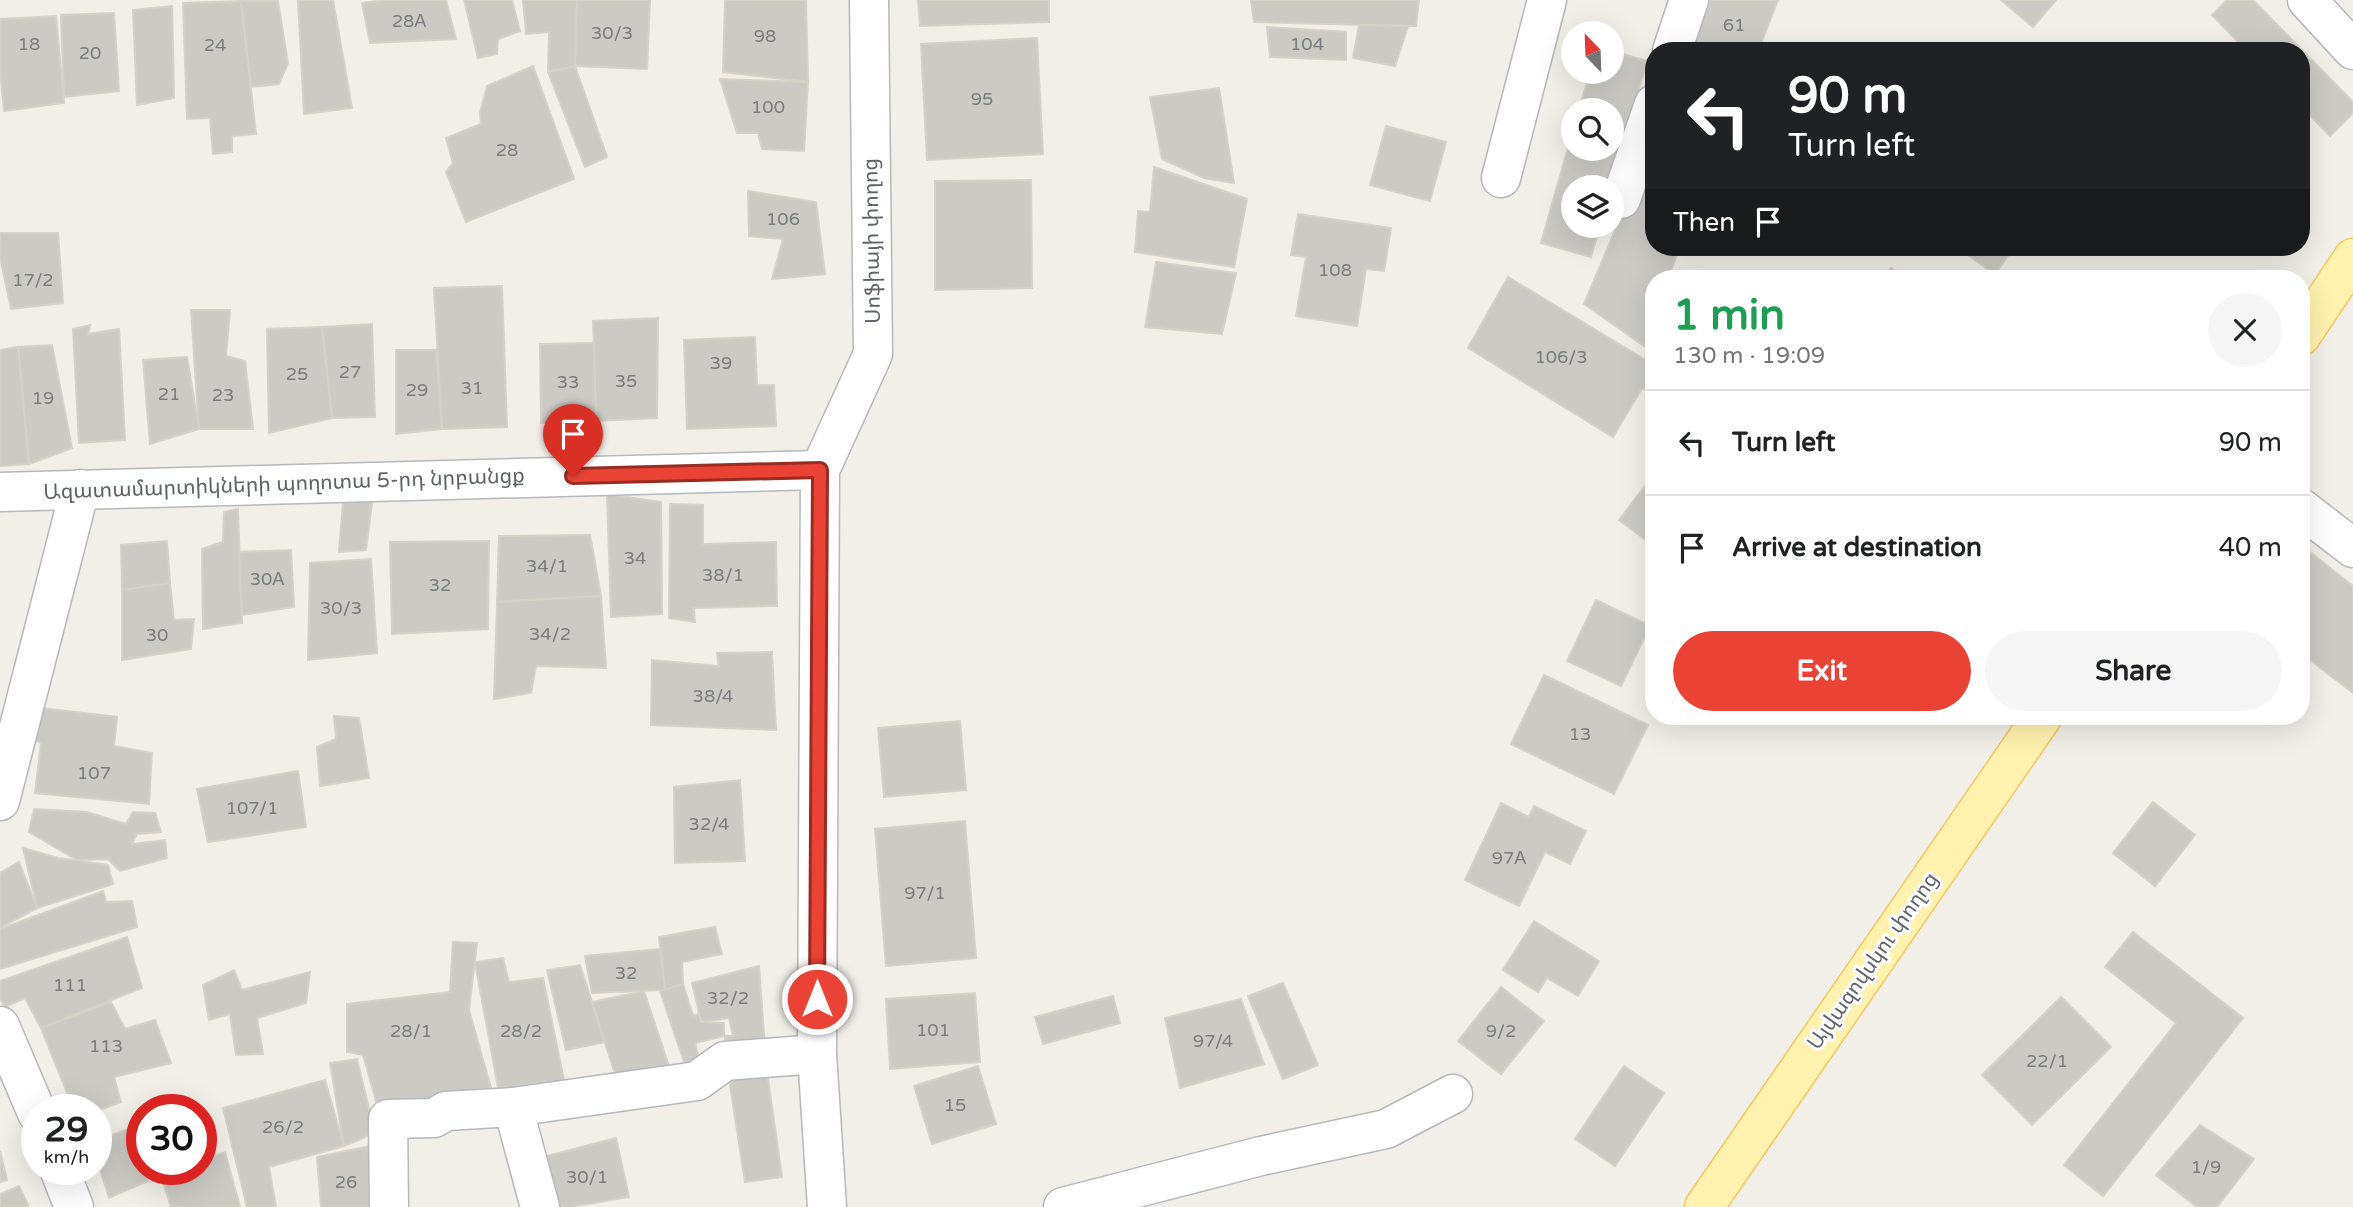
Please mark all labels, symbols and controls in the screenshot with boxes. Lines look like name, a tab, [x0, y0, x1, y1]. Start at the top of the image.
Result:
house number: 28А	[392, 10, 426, 32]
house number: 61	[1723, 14, 1745, 36]
north arrow	[1561, 21, 1624, 84]
map controls	[1561, 21, 1624, 238]
house number: 30/3	[591, 22, 633, 44]
house number: 98	[754, 25, 776, 47]
house number: 18	[18, 33, 40, 55]
house number: 104	[1290, 33, 1324, 55]
house number: 24	[204, 34, 226, 56]
house number: 20	[79, 42, 101, 64]
text: 90 m	[1788, 67, 1907, 126]
icon: left	[1673, 70, 1764, 161]
house number: 95	[971, 88, 993, 110]
house number: 100	[751, 96, 785, 118]
button: search	[1561, 98, 1624, 161]
text: Turn left	[1788, 127, 1915, 165]
house number: 28	[496, 139, 518, 161]
street label: Սոֆիայի փողոց	[858, 158, 886, 324]
button: layers	[1561, 175, 1624, 238]
icon: arrive	[1749, 203, 1787, 241]
text: Then	[1673, 207, 1735, 238]
house number: 106	[766, 208, 800, 230]
house number: 108	[1318, 259, 1352, 281]
house number: 17/2	[12, 269, 54, 291]
text: 1 min	[1673, 290, 1785, 341]
button: close	[2208, 293, 2282, 367]
text: 130 m · 19:09	[1673, 342, 1825, 370]
house number: 106/3	[1534, 346, 1588, 368]
house number: 39	[710, 352, 732, 374]
house number: 27	[339, 361, 361, 383]
house number: 25	[286, 363, 308, 385]
house number: 35	[615, 370, 637, 392]
house number: 33	[557, 371, 579, 393]
house number: 31	[461, 377, 483, 399]
house number: 29	[406, 379, 428, 401]
house number: 21	[158, 383, 180, 405]
house number: 23	[212, 384, 234, 406]
house number: 19	[32, 387, 54, 409]
pin	[543, 404, 603, 476]
icon: arrive	[554, 415, 592, 453]
icon: left	[1673, 424, 1711, 462]
text: Turn left	[1732, 427, 1835, 458]
text: 90 m	[2219, 427, 2282, 458]
street label: Ազատամարտիկների պողոտա 5-րդ նրբանցք	[43, 463, 525, 505]
icon: arrive	[1673, 529, 1711, 567]
text: Arrive at destination	[1732, 532, 1982, 563]
text: 40 m	[2219, 532, 2282, 563]
house number: 34	[624, 547, 646, 569]
house number: 34/1	[526, 555, 568, 577]
house number: 38/1	[702, 564, 744, 586]
house number: 30А	[250, 568, 284, 590]
house number: 32	[429, 574, 451, 596]
house number: 30/3	[320, 597, 362, 619]
house number: 34/2	[529, 623, 571, 645]
house number: 30	[146, 624, 168, 646]
button: Exit	[1673, 631, 1971, 711]
button: Share	[1985, 631, 2282, 711]
house number: 38/4	[693, 685, 733, 707]
house number: 13	[1569, 723, 1591, 745]
house number: 107	[77, 762, 111, 784]
house number: 107/1	[226, 797, 278, 819]
house number: 32/4	[689, 813, 729, 835]
house number: 97А	[1492, 847, 1526, 869]
street label: Այվազովսկու փողոց	[1802, 867, 1944, 1055]
house number: 97/1	[904, 882, 946, 904]
house number: 32	[615, 962, 637, 984]
position arrow	[780, 962, 854, 1036]
house number: 111	[53, 974, 87, 996]
house number: 32/2	[707, 987, 749, 1009]
house number: 101	[916, 1019, 950, 1041]
house number: 28/1	[390, 1020, 432, 1042]
house number: 28/2	[500, 1020, 542, 1042]
house number: 9/2	[1486, 1020, 1516, 1042]
house number: 97/4	[1193, 1030, 1233, 1052]
house number: 113	[89, 1035, 123, 1057]
house number: 22/1	[2026, 1050, 2068, 1072]
speed limit sign: 30	[126, 1094, 217, 1185]
house number: 15	[944, 1094, 966, 1116]
text: 29	[45, 1109, 88, 1151]
house number: 26/2	[262, 1116, 304, 1138]
text: km/h	[44, 1146, 89, 1168]
house number: 1/9	[2191, 1156, 2221, 1178]
house number: 30/1	[566, 1166, 608, 1188]
house number: 26	[335, 1171, 357, 1193]

